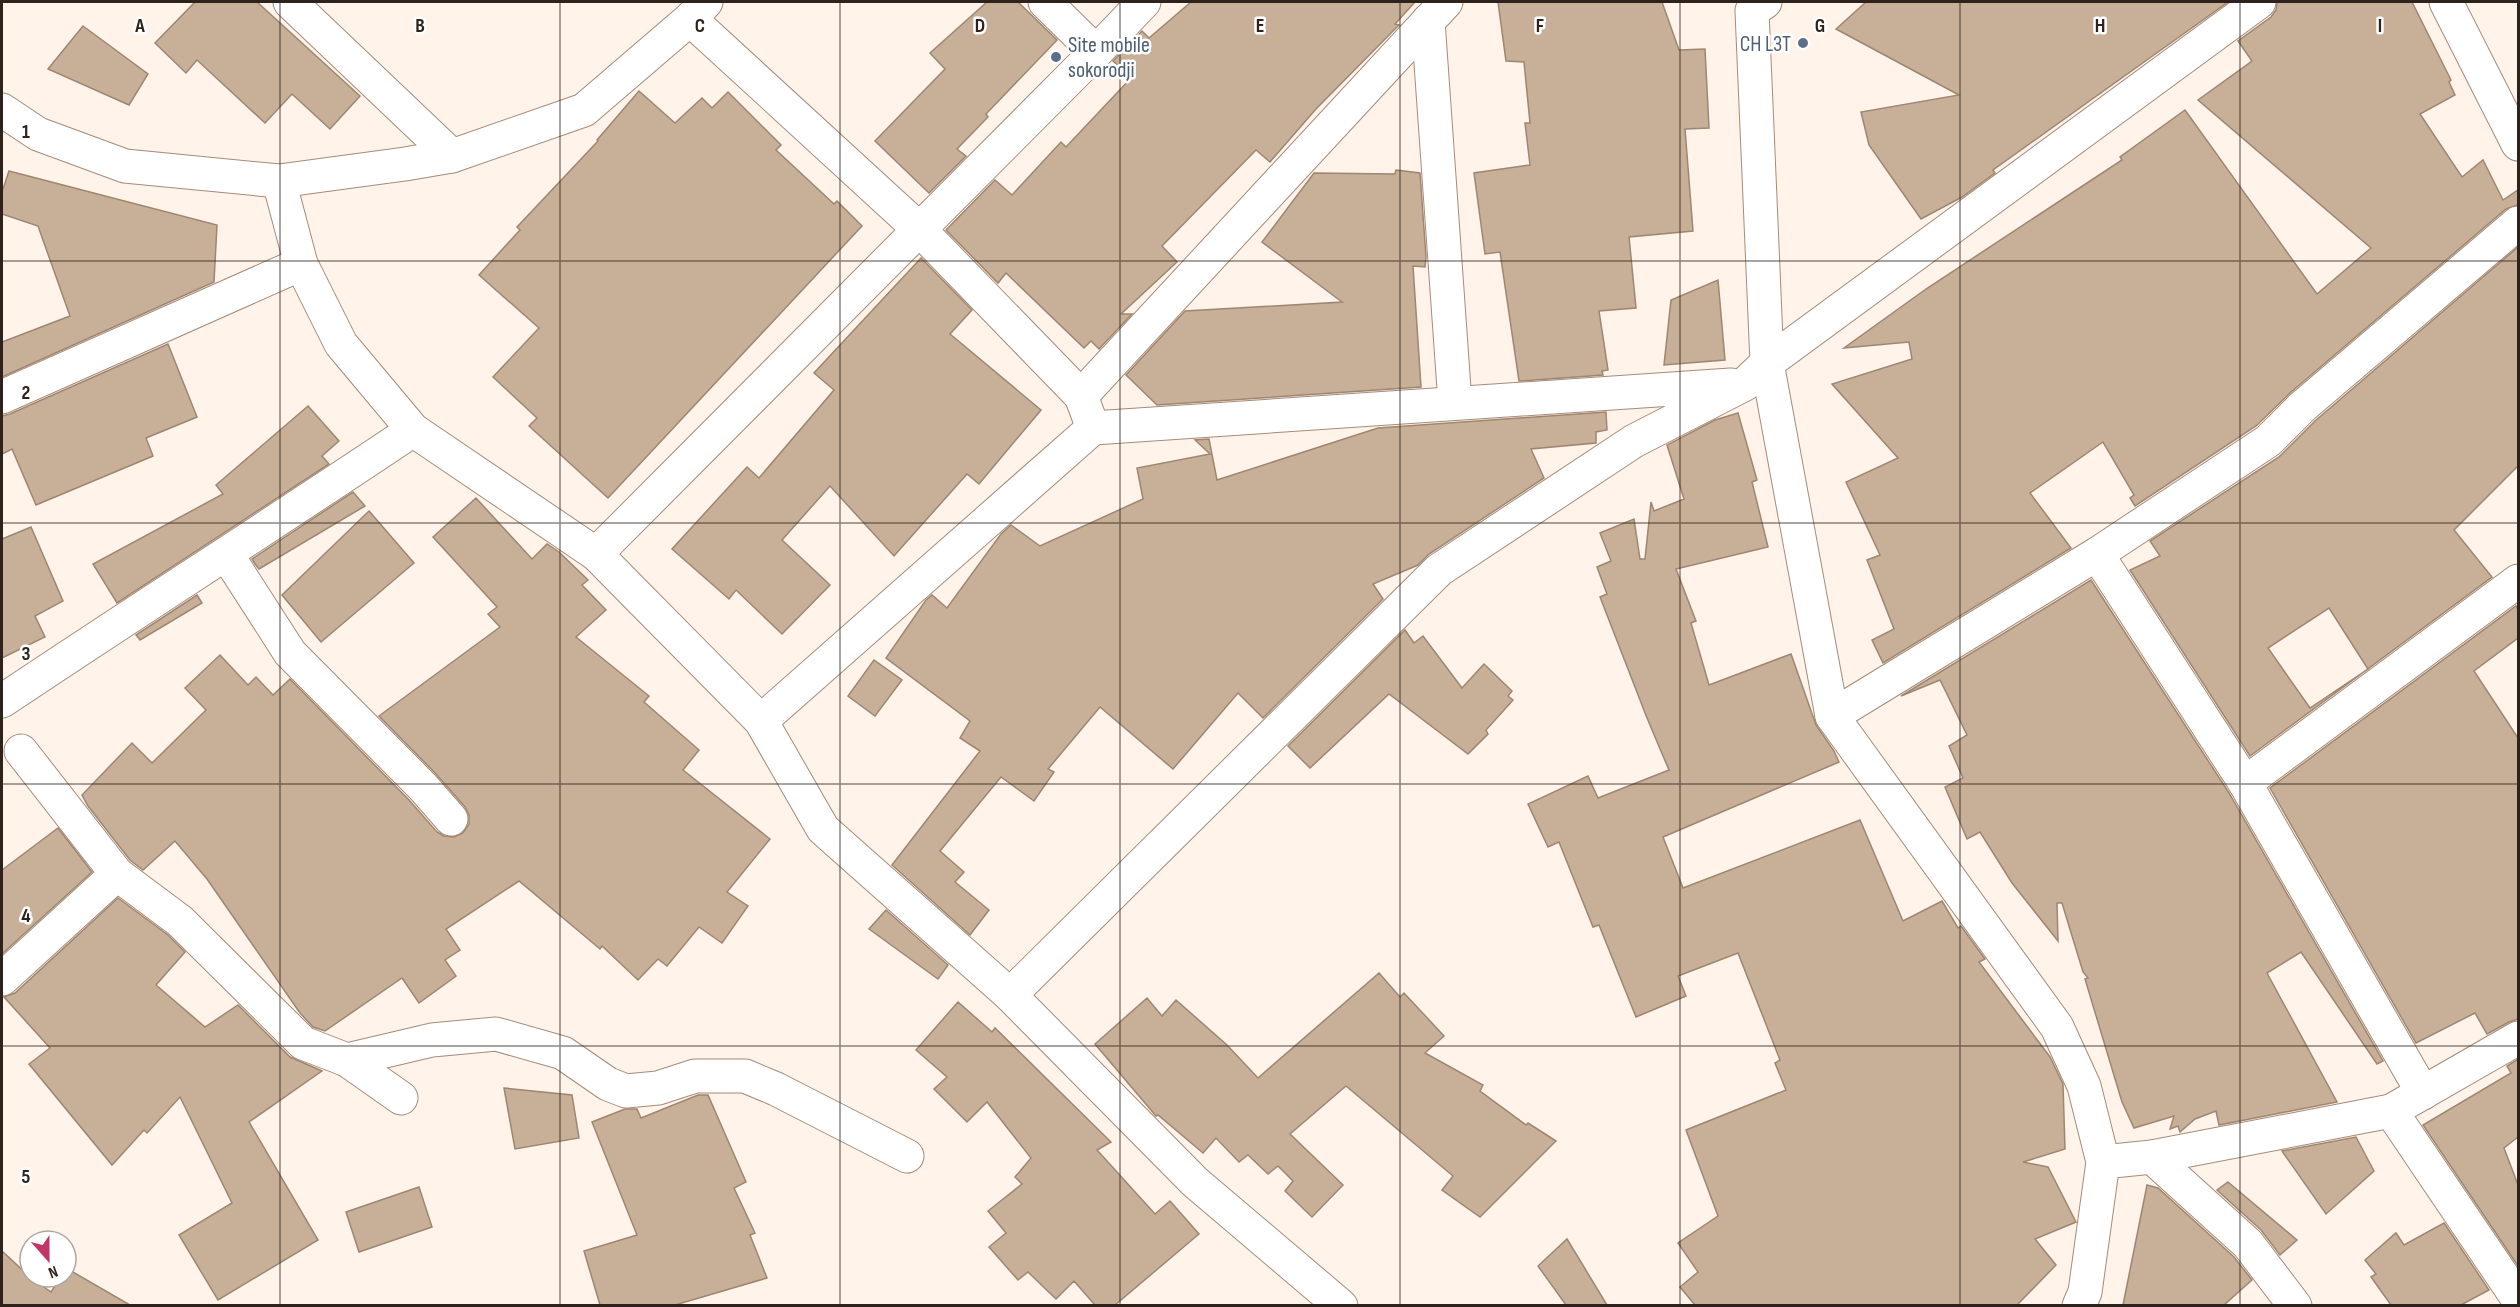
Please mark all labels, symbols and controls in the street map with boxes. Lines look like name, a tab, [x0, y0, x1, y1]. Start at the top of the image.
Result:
text: A	[134, 14, 145, 38]
text: B	[415, 14, 425, 38]
text: C	[695, 14, 705, 38]
text: D	[975, 14, 985, 38]
text: E	[1256, 14, 1264, 38]
text: F	[1536, 14, 1544, 38]
text: G	[1815, 14, 1825, 38]
text: H	[2095, 14, 2105, 38]
text: I	[2378, 14, 2382, 38]
place label: CH L3T	[1740, 31, 1791, 58]
place label: Site mobile sokorodji	[1068, 32, 1150, 84]
marker: CH L3T	[1796, 36, 1810, 50]
marker: Site mobile sokorodji	[1049, 50, 1063, 64]
text: 1	[22, 120, 30, 144]
text: 2	[22, 381, 30, 405]
text: 3	[22, 642, 31, 666]
text: 4	[21, 904, 31, 928]
text: 5	[22, 1165, 31, 1189]
north arrow	[18, 1229, 78, 1289]
text: N	[45, 1261, 60, 1282]

